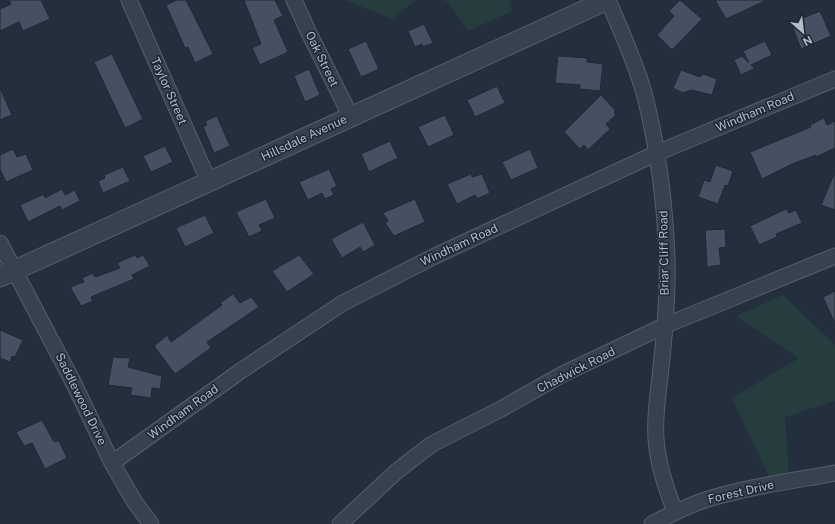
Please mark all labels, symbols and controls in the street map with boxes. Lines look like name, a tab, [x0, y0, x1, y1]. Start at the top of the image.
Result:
north arrow	[783, 12, 823, 52]
street label: Oak Street	[303, 29, 342, 89]
text: N	[801, 34, 814, 48]
street label: Taylor Street	[148, 55, 190, 127]
street label: Windham Road	[714, 89, 796, 135]
street label: Hillsdale Avenue	[259, 112, 349, 164]
street label: Briar Cliff Road	[656, 210, 672, 296]
street label: Windham Road	[418, 221, 500, 269]
street label: Chadwick Road	[535, 344, 617, 396]
street label: Saddlewood Drive	[53, 351, 109, 447]
street label: Windham Road	[145, 382, 221, 442]
street label: Forest Drive	[707, 478, 776, 506]

